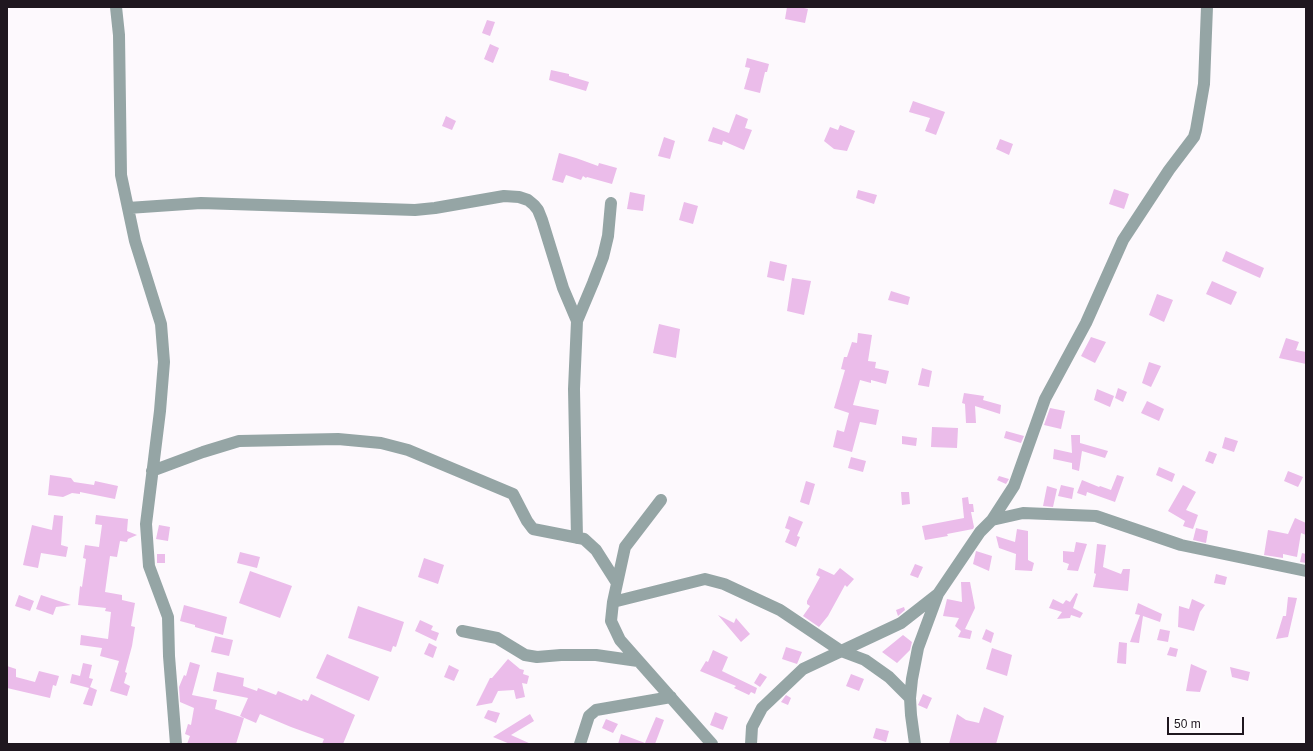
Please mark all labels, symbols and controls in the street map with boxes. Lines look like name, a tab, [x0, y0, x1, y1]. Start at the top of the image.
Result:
scale bar	[1169, 709, 1246, 735]
text: 50 m	[1174, 717, 1201, 731]

